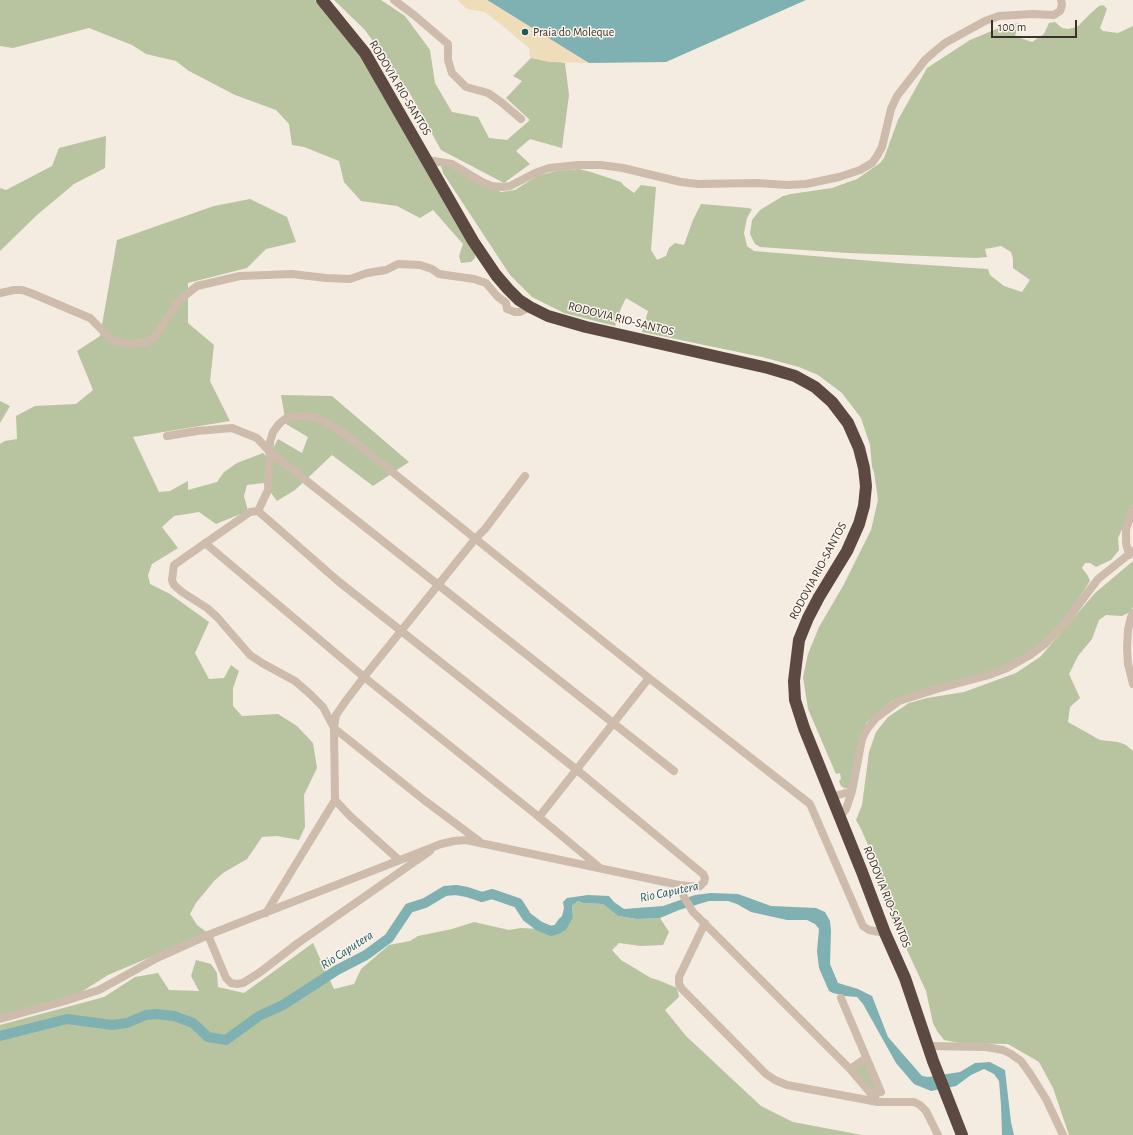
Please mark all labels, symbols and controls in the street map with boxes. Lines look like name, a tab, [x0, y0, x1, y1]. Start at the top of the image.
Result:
scale bar	[993, 12, 1079, 38]
text: 100 m	[998, 21, 1026, 33]
place label: Praia do Moleque	[533, 25, 614, 39]
marker: Praia do Moleque	[520, 27, 530, 37]
street label: RODOVIA RIO-SANTOS	[366, 38, 434, 138]
street label: RODOVIA RIO-SANTOS	[567, 299, 675, 339]
street label: RODOVIA RIO-SANTOS	[786, 520, 850, 622]
street label: RODOVIA RIO-SANTOS	[860, 844, 914, 950]
water label: Rio Caputera	[638, 878, 700, 906]
water label: Rio Caputera	[318, 927, 376, 973]

